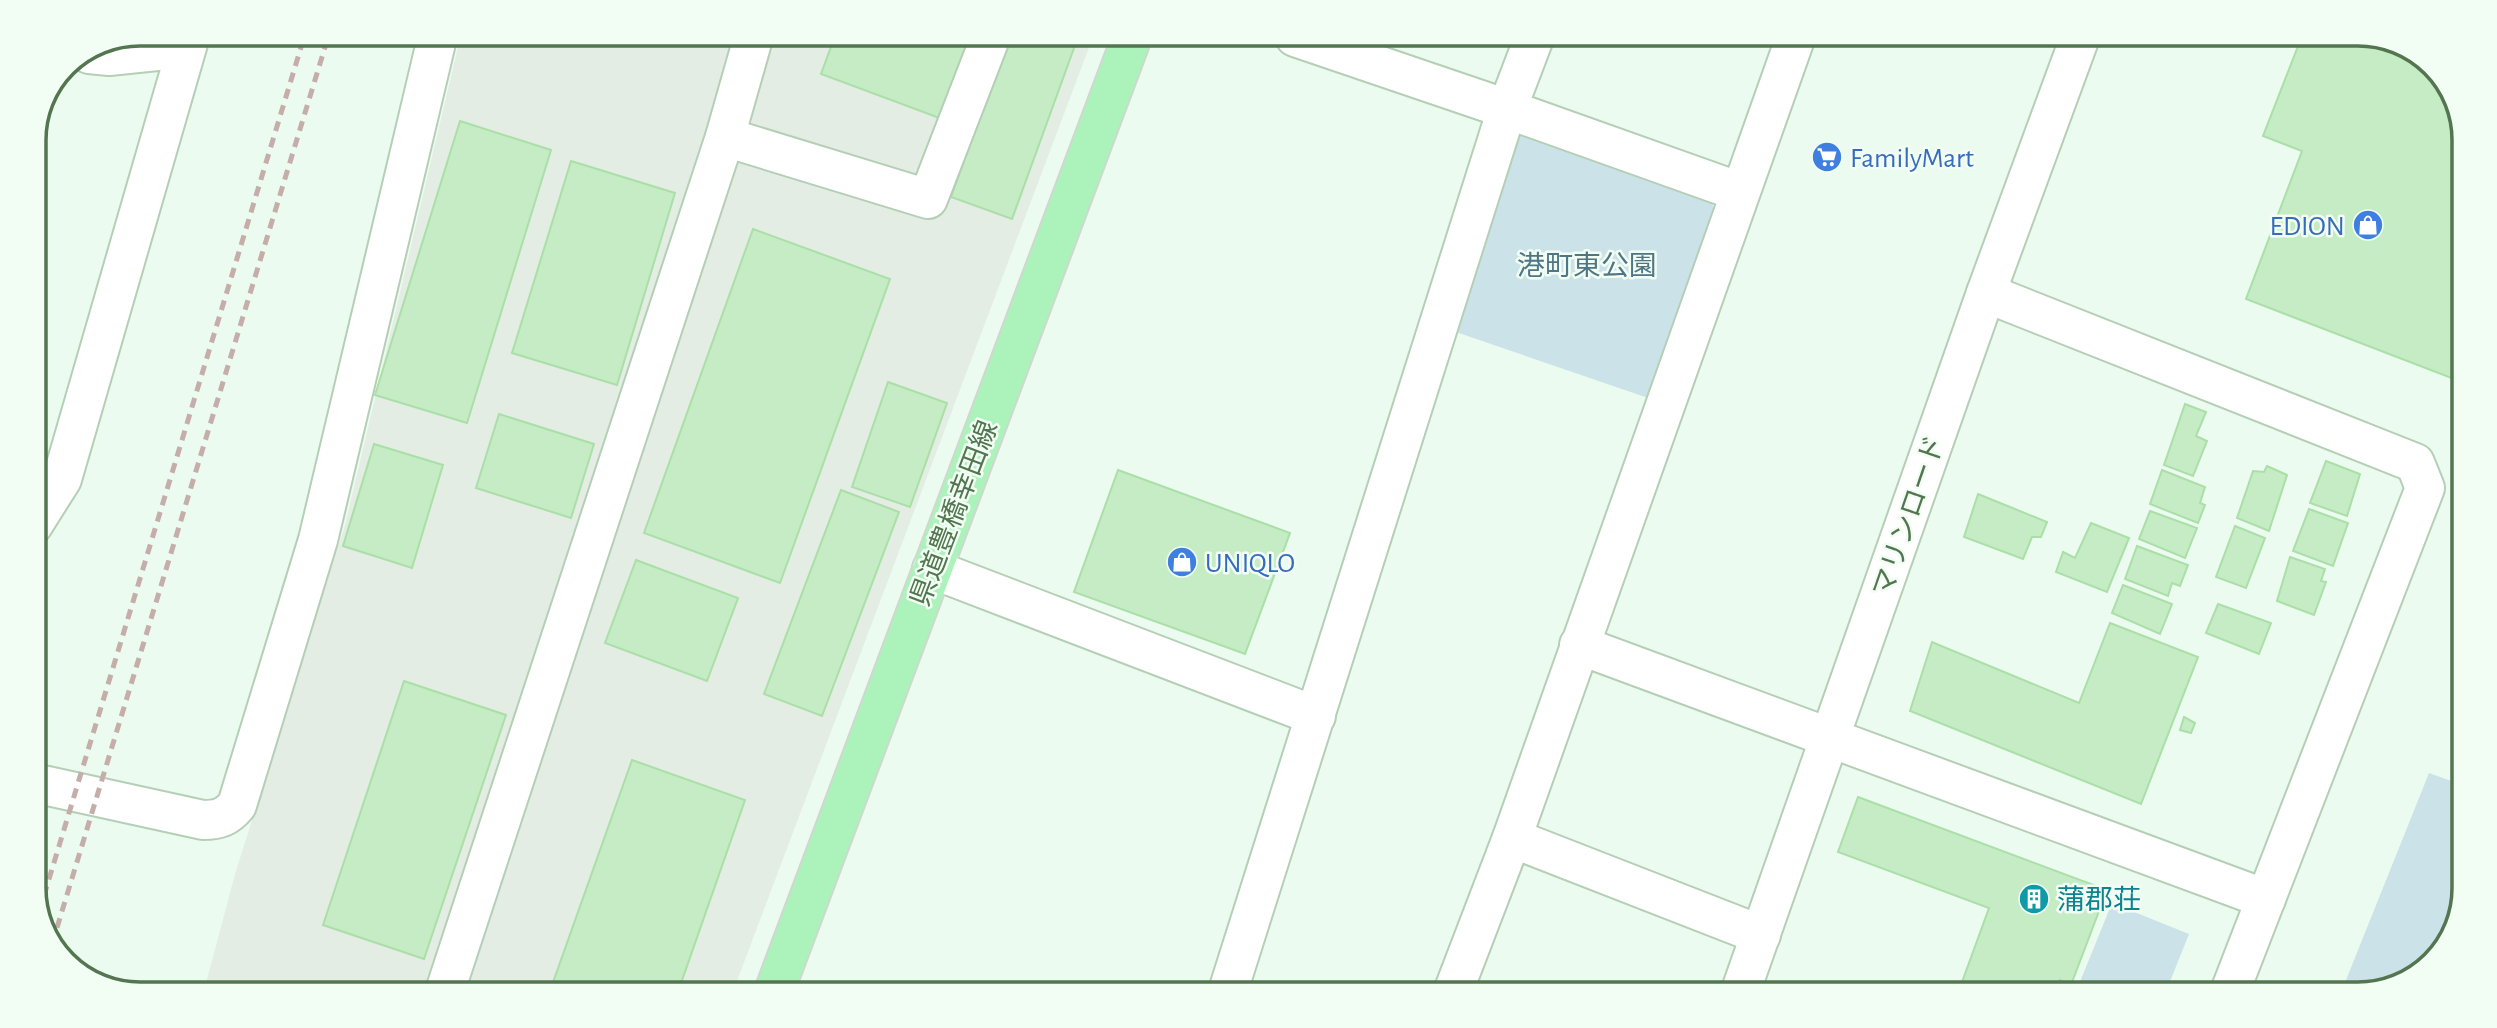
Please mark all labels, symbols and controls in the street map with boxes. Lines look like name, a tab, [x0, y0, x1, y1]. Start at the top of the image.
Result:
supermarket icon: FamilyMart	[1810, 140, 1844, 174]
place label: FamilyMart	[1850, 145, 1974, 173]
shop icon: EDION	[2351, 208, 2385, 242]
place label: EDION	[2269, 213, 2345, 241]
park label: 港町東公園	[1517, 251, 1657, 281]
street label: 県道豊橋幸田線	[905, 416, 1003, 610]
street label: マリンロード	[1869, 433, 1950, 601]
shop icon: UNIQLO	[1165, 545, 1199, 579]
place label: UNIQLO	[1205, 550, 1295, 578]
building icon: 蒲郡荘	[2017, 882, 2051, 916]
place label: 蒲郡荘	[2057, 885, 2141, 915]

